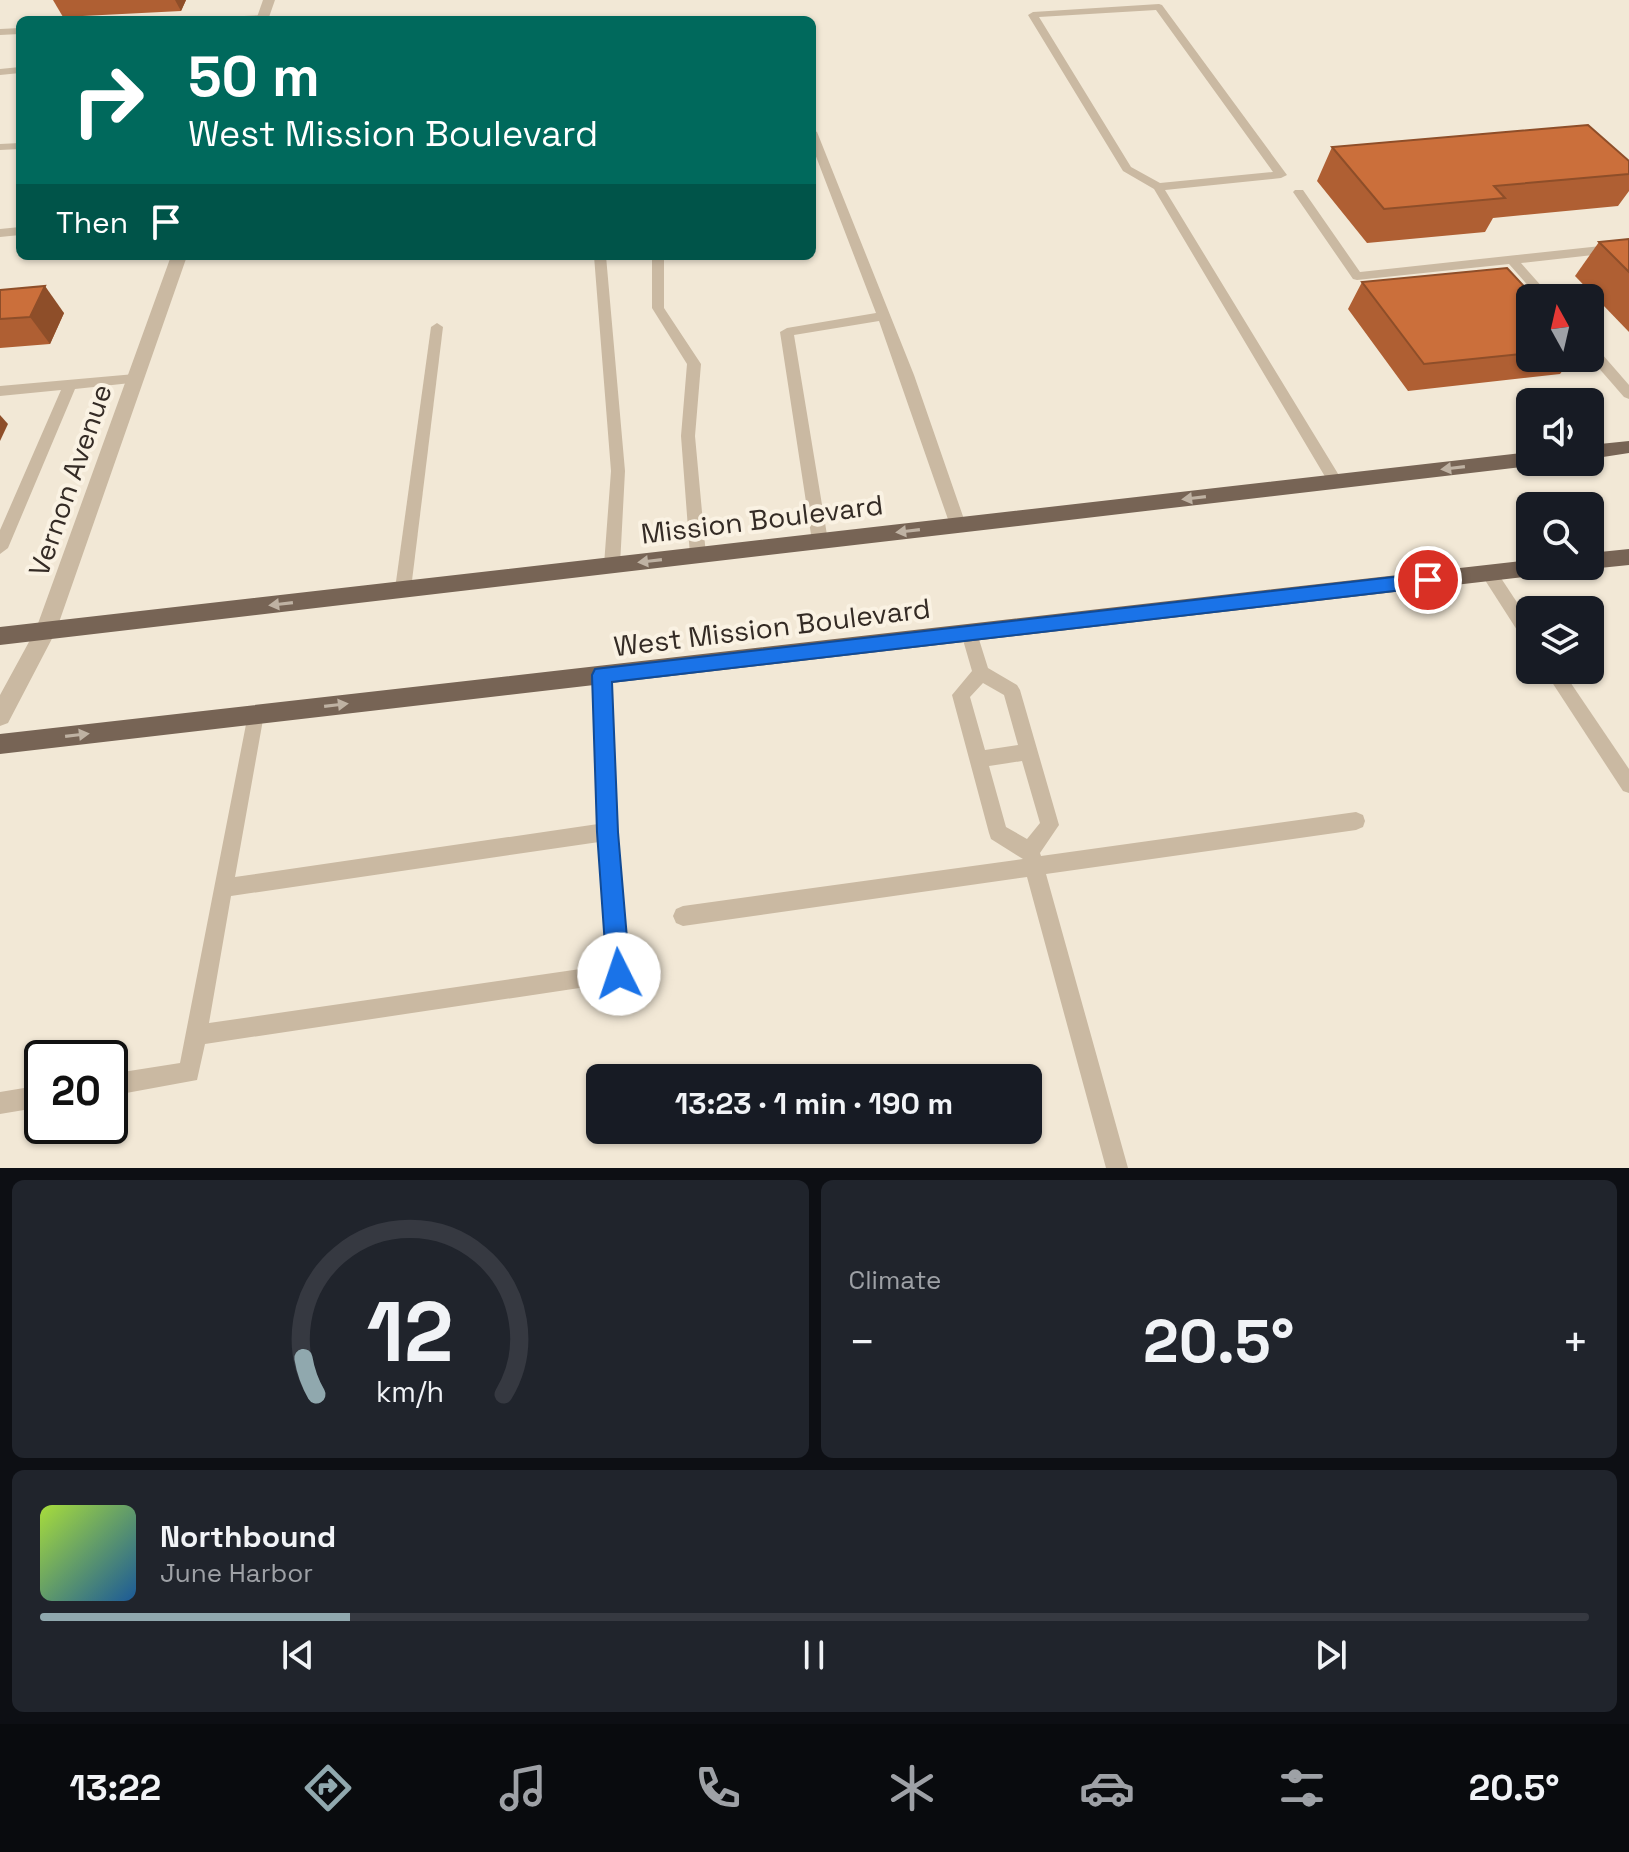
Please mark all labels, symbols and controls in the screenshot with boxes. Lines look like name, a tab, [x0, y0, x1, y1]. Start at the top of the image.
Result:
text: 50 m	[188, 41, 320, 112]
icon: right	[56, 48, 160, 152]
text: West Mission Boulevard	[188, 111, 598, 157]
icon: arrive	[144, 200, 188, 244]
text: Then	[56, 203, 128, 242]
north arrow	[1516, 284, 1604, 372]
map controls	[1516, 284, 1604, 684]
street label: Vernon Avenue	[20, 379, 120, 581]
button: sound	[1516, 388, 1604, 476]
one-way arrow	[1440, 461, 1465, 474]
street label: Mission Boulevard	[639, 486, 885, 552]
one-way arrow	[1181, 491, 1206, 504]
button: search	[1516, 492, 1604, 580]
one-way arrow	[895, 524, 920, 537]
pin	[1394, 546, 1462, 614]
one-way arrow	[637, 554, 662, 567]
icon: arrive	[1406, 558, 1450, 602]
street label: West Mission Boulevard	[612, 590, 932, 664]
button: layers	[1516, 596, 1604, 684]
one-way arrow	[268, 597, 293, 610]
one-way arrow	[324, 698, 349, 711]
one-way arrow	[65, 728, 90, 741]
position arrow	[577, 932, 661, 1016]
speed limit sign: 20	[24, 1040, 128, 1144]
text: 13:23 · 1 min · 190 m	[675, 1084, 953, 1123]
text: Climate	[849, 1263, 941, 1297]
text: 12	[367, 1279, 454, 1385]
text: 20.5°	[1143, 1303, 1294, 1380]
text: −	[849, 1314, 876, 1370]
text: +	[1562, 1314, 1589, 1370]
text: km/h	[376, 1374, 444, 1410]
text: Northbound	[160, 1517, 336, 1556]
text: June Harbor	[160, 1556, 313, 1590]
icon: previous	[276, 1633, 320, 1677]
icon: pause	[792, 1633, 836, 1677]
icon: next	[1309, 1633, 1353, 1677]
icon: directions	[300, 1760, 356, 1816]
icon: music	[495, 1760, 551, 1816]
icon: phone	[690, 1760, 746, 1816]
icon: climate	[884, 1760, 940, 1816]
icon: car	[1079, 1760, 1135, 1816]
icon: filters	[1274, 1760, 1330, 1816]
text: 13:22	[69, 1765, 161, 1811]
text: 20.5°	[1469, 1765, 1560, 1811]

